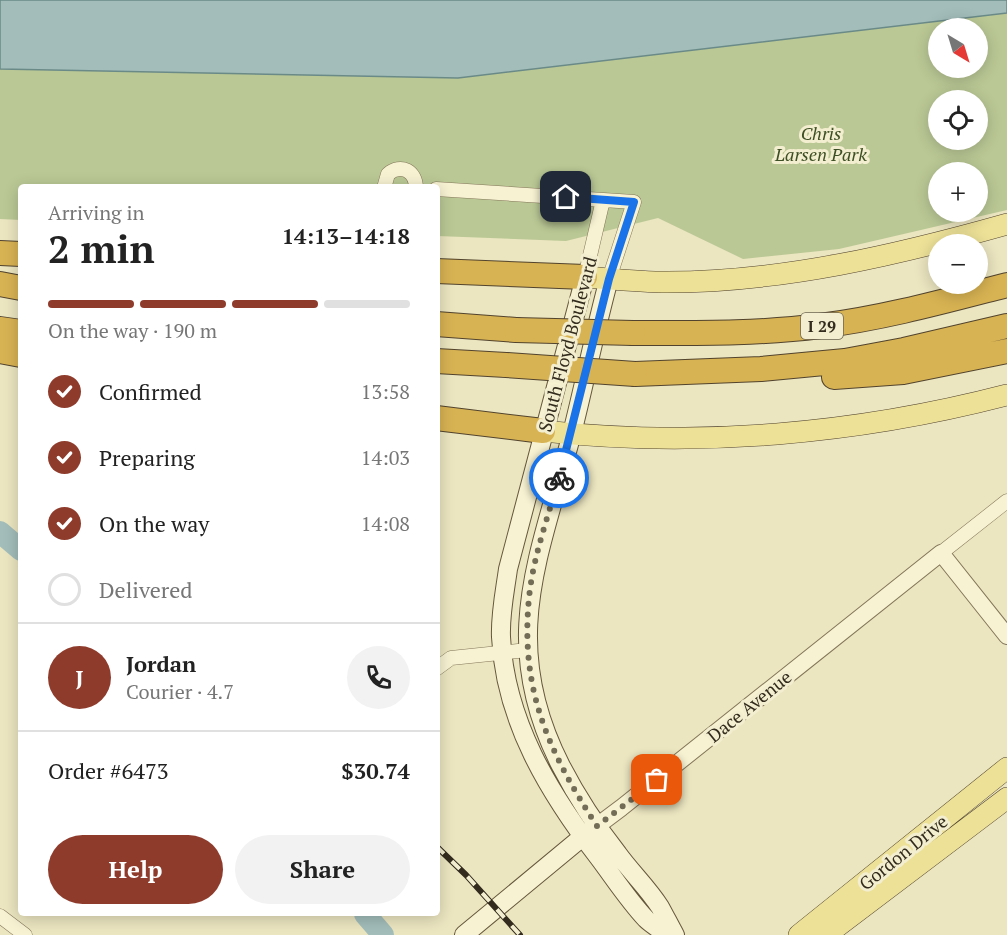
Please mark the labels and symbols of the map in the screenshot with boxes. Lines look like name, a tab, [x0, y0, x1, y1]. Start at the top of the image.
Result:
north arrow	[928, 18, 988, 78]
park label: Chris Larsen Park	[774, 121, 867, 166]
pin	[540, 171, 591, 222]
street label: South Floyd Boulevard	[532, 254, 602, 434]
road number: I 29	[801, 313, 843, 339]
courier	[529, 448, 589, 508]
street label: Dace Avenue	[702, 665, 796, 747]
pin	[631, 754, 682, 805]
street label: Gordon Drive	[854, 809, 952, 895]

